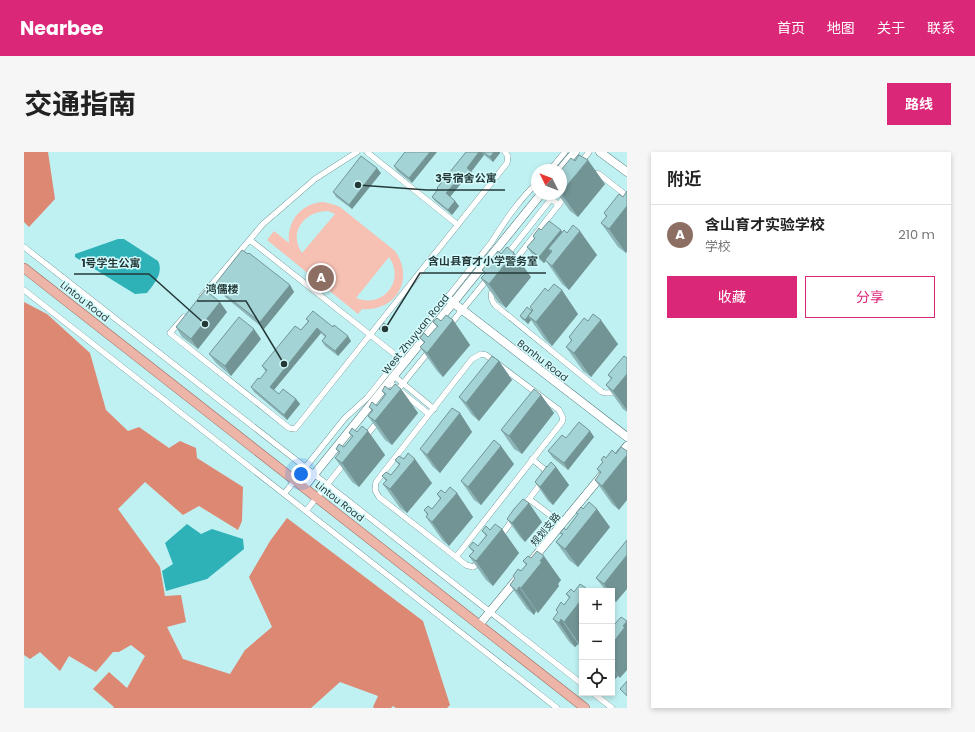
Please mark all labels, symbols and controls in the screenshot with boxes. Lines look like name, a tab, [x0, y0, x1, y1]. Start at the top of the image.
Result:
text: Nearbee	[20, 15, 103, 42]
text: 首页	[777, 18, 805, 38]
text: 地图	[827, 18, 855, 38]
text: 关于	[877, 18, 905, 38]
text: 联系	[927, 18, 955, 38]
button: 路线	[887, 83, 951, 125]
text: 交通指南	[24, 85, 136, 124]
north arrow	[531, 164, 567, 200]
callout: 3号宿舍公寓	[427, 167, 505, 190]
text: 附近	[667, 167, 701, 191]
text: 3号宿舍公寓	[435, 170, 497, 186]
text: 含山育才实验学校	[705, 214, 825, 235]
text: A	[675, 225, 685, 244]
text: 210 m	[898, 225, 935, 244]
text: 学校	[705, 237, 731, 256]
callout: 含山县育才小学警务室	[420, 250, 546, 273]
callout: 1号学生公寓	[74, 251, 149, 274]
text: 含山县育才小学警务室	[428, 253, 538, 269]
text: 1号学生公寓	[81, 255, 141, 271]
pin: A	[308, 263, 334, 293]
button: 收藏	[667, 276, 797, 318]
button: 分享	[805, 276, 935, 318]
street label: Lintou Road	[57, 278, 112, 325]
callout: 鸿儒楼	[197, 278, 246, 301]
text: 鸿儒楼	[206, 281, 239, 297]
street label: West Zhuyuan Road	[378, 291, 453, 378]
street label: Banhu Road	[514, 336, 571, 385]
your location	[291, 464, 311, 484]
street label: Lintou Road	[312, 478, 367, 525]
street label: 规划支路	[527, 509, 564, 549]
map controls	[579, 588, 615, 696]
button: +	[579, 588, 615, 624]
button: −	[579, 624, 615, 660]
button: locate	[579, 660, 615, 696]

